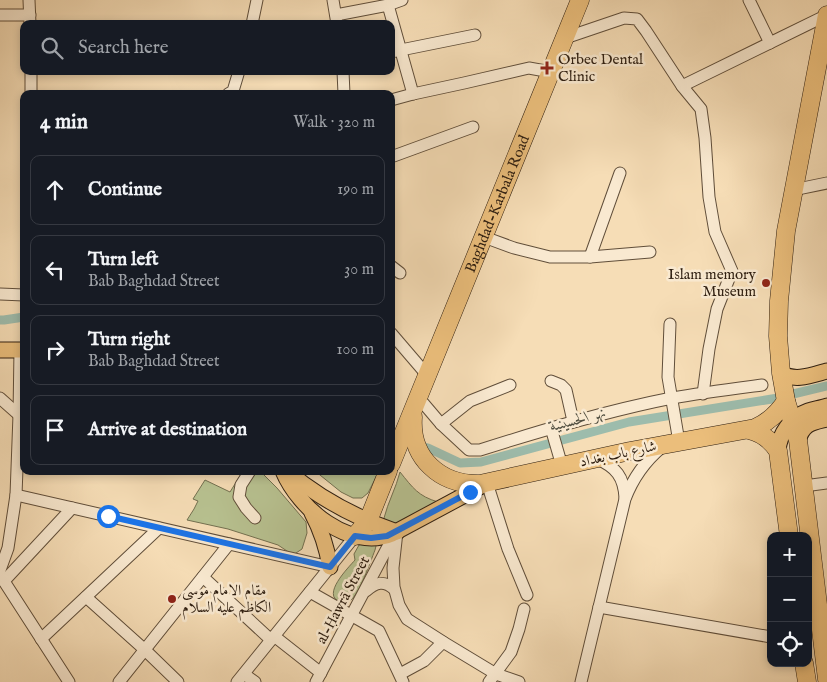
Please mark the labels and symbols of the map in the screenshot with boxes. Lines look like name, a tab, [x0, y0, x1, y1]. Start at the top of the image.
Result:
place label: Orbec Dental Clinic	[558, 50, 644, 86]
marker: Orbec Dental Clinic	[540, 61, 554, 75]
street label: Baghdad-Karbala Road	[460, 131, 534, 275]
place label: Islam memory Museum	[668, 265, 757, 301]
marker: Islam memory Museum	[760, 277, 772, 289]
water label: نهر الحسينية	[546, 403, 609, 438]
street label: شارع باب بغداد	[578, 437, 659, 474]
route end	[459, 481, 482, 504]
route start	[97, 505, 120, 528]
street label: al-Ḥawrā Street	[312, 553, 374, 647]
place label: مقام الامام موسى الكاظم عليه السلام	[182, 581, 271, 621]
marker: مقام الامام موسى الكاظم عليه السلام	[166, 593, 178, 605]

